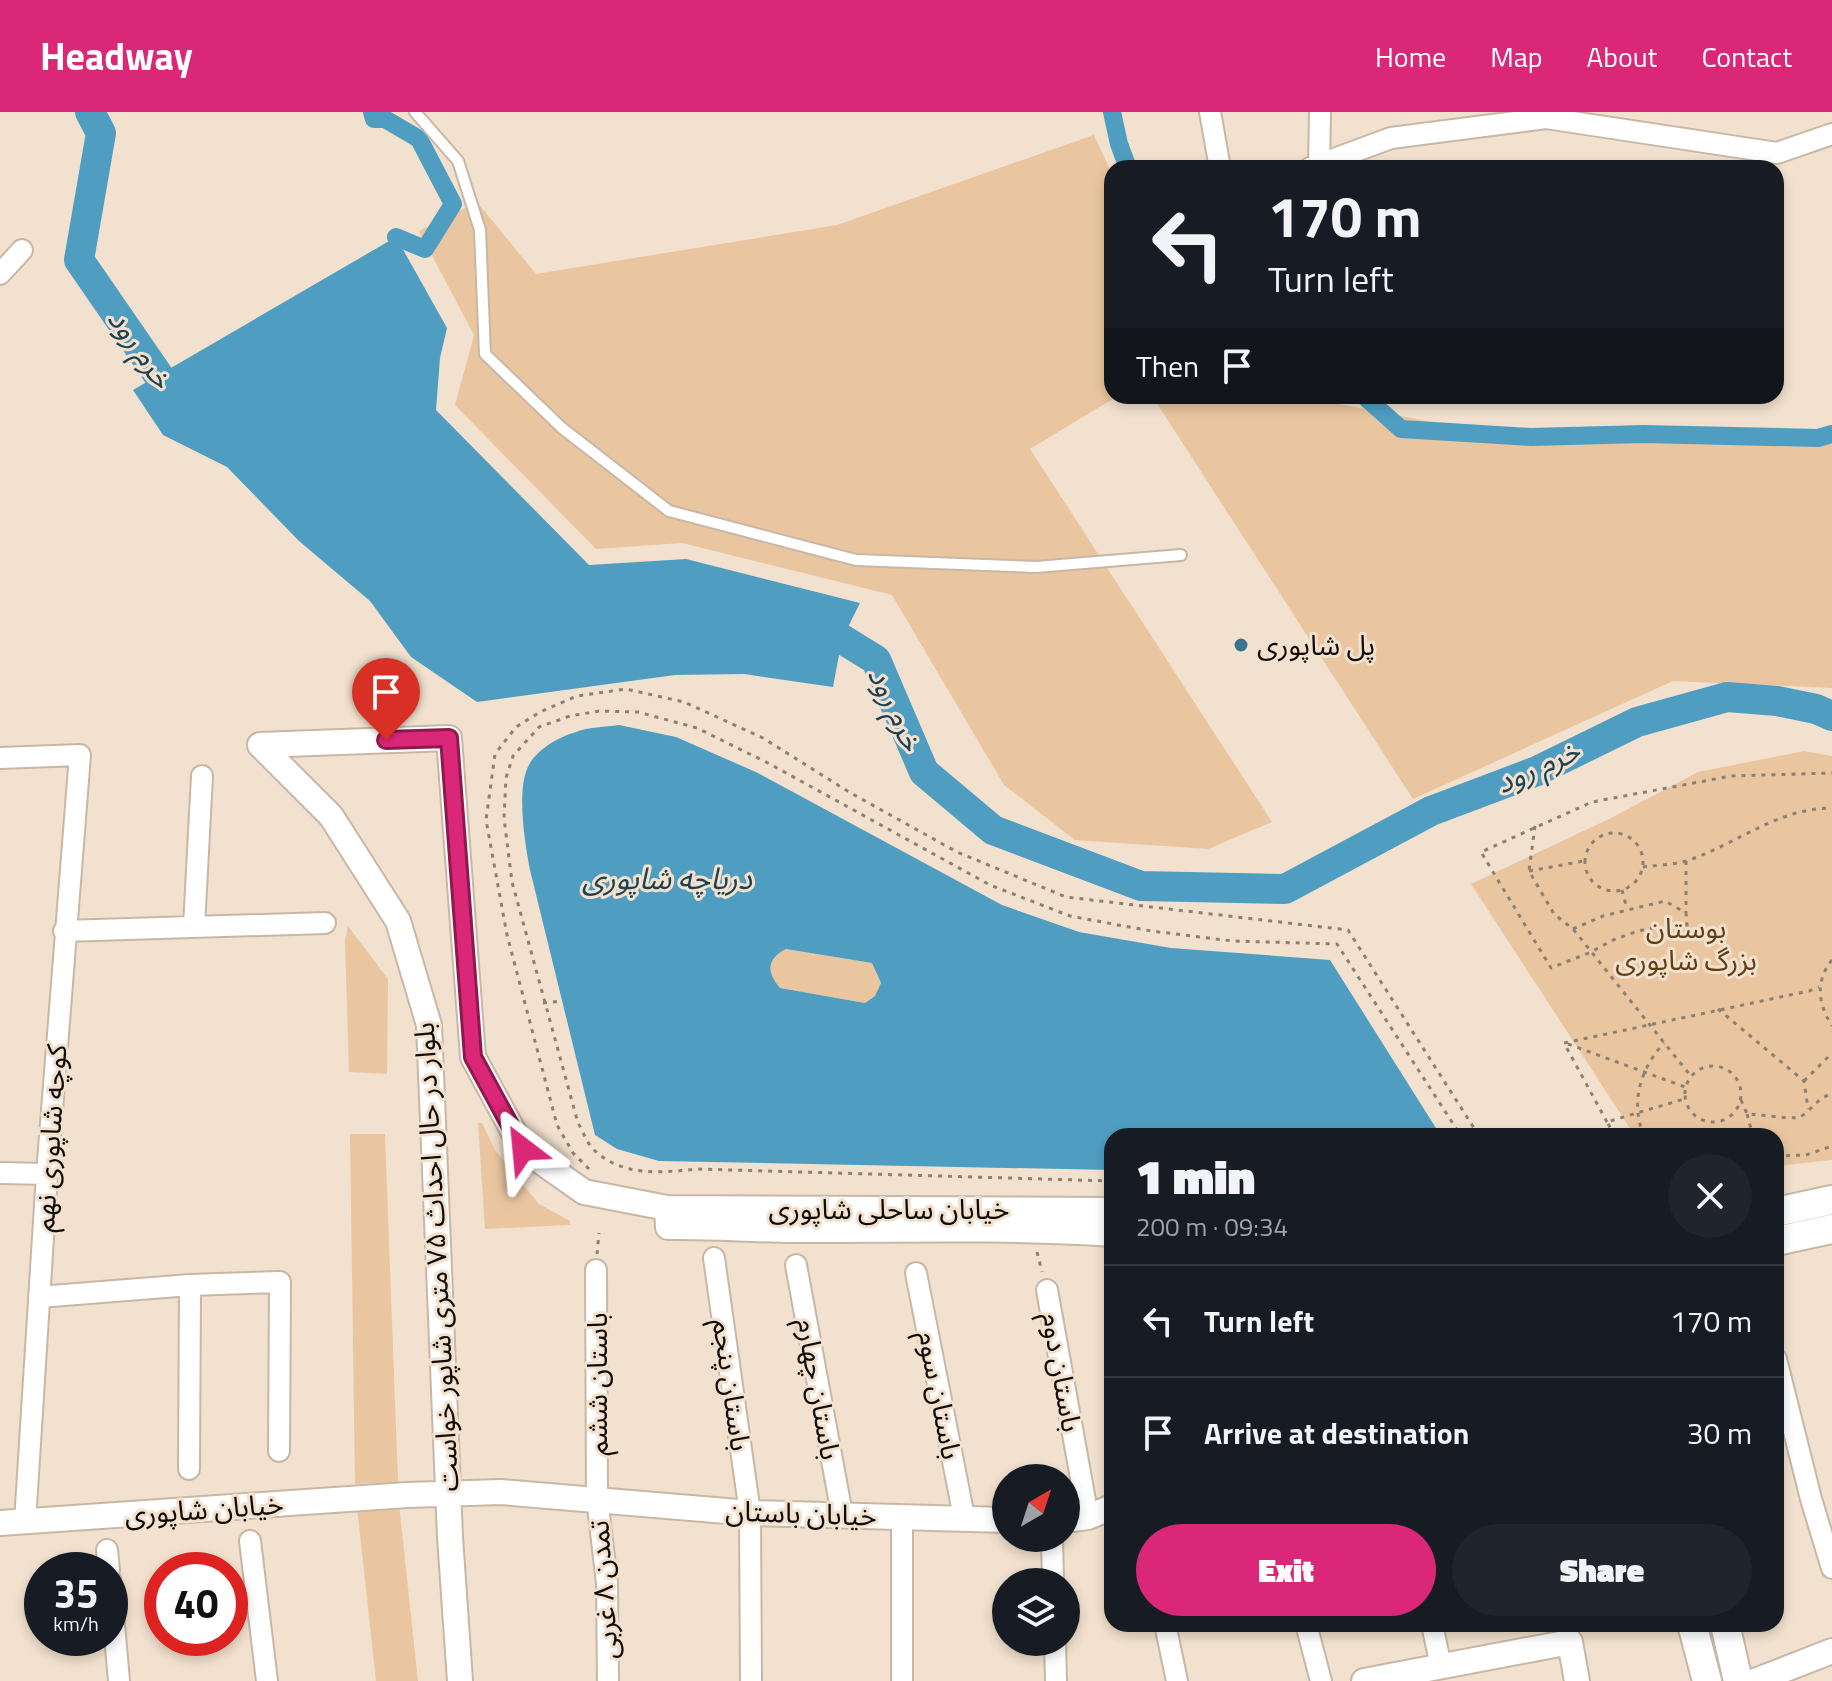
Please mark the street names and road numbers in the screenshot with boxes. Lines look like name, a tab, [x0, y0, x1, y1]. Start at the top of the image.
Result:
street label: بلوار در حال احداث ۷۵ متری شاپور خواست	[402, 1021, 469, 1493]
street label: کوچه شاپوری نهم	[22, 1042, 79, 1233]
street label: خیابان ساحلی شاپوری	[768, 1187, 1010, 1230]
street label: باستان دوم	[1031, 1309, 1094, 1435]
street label: باستان ششم	[575, 1312, 619, 1456]
street label: باستان چهارم	[786, 1315, 853, 1463]
street label: باستان پنجم	[701, 1316, 763, 1454]
street label: باستان سوم	[907, 1327, 974, 1463]
street label: خیابان شاپوری	[123, 1481, 285, 1536]
street label: خیابان باستان	[725, 1488, 877, 1537]
street label: تمدن ۸ غربی	[576, 1519, 629, 1661]

